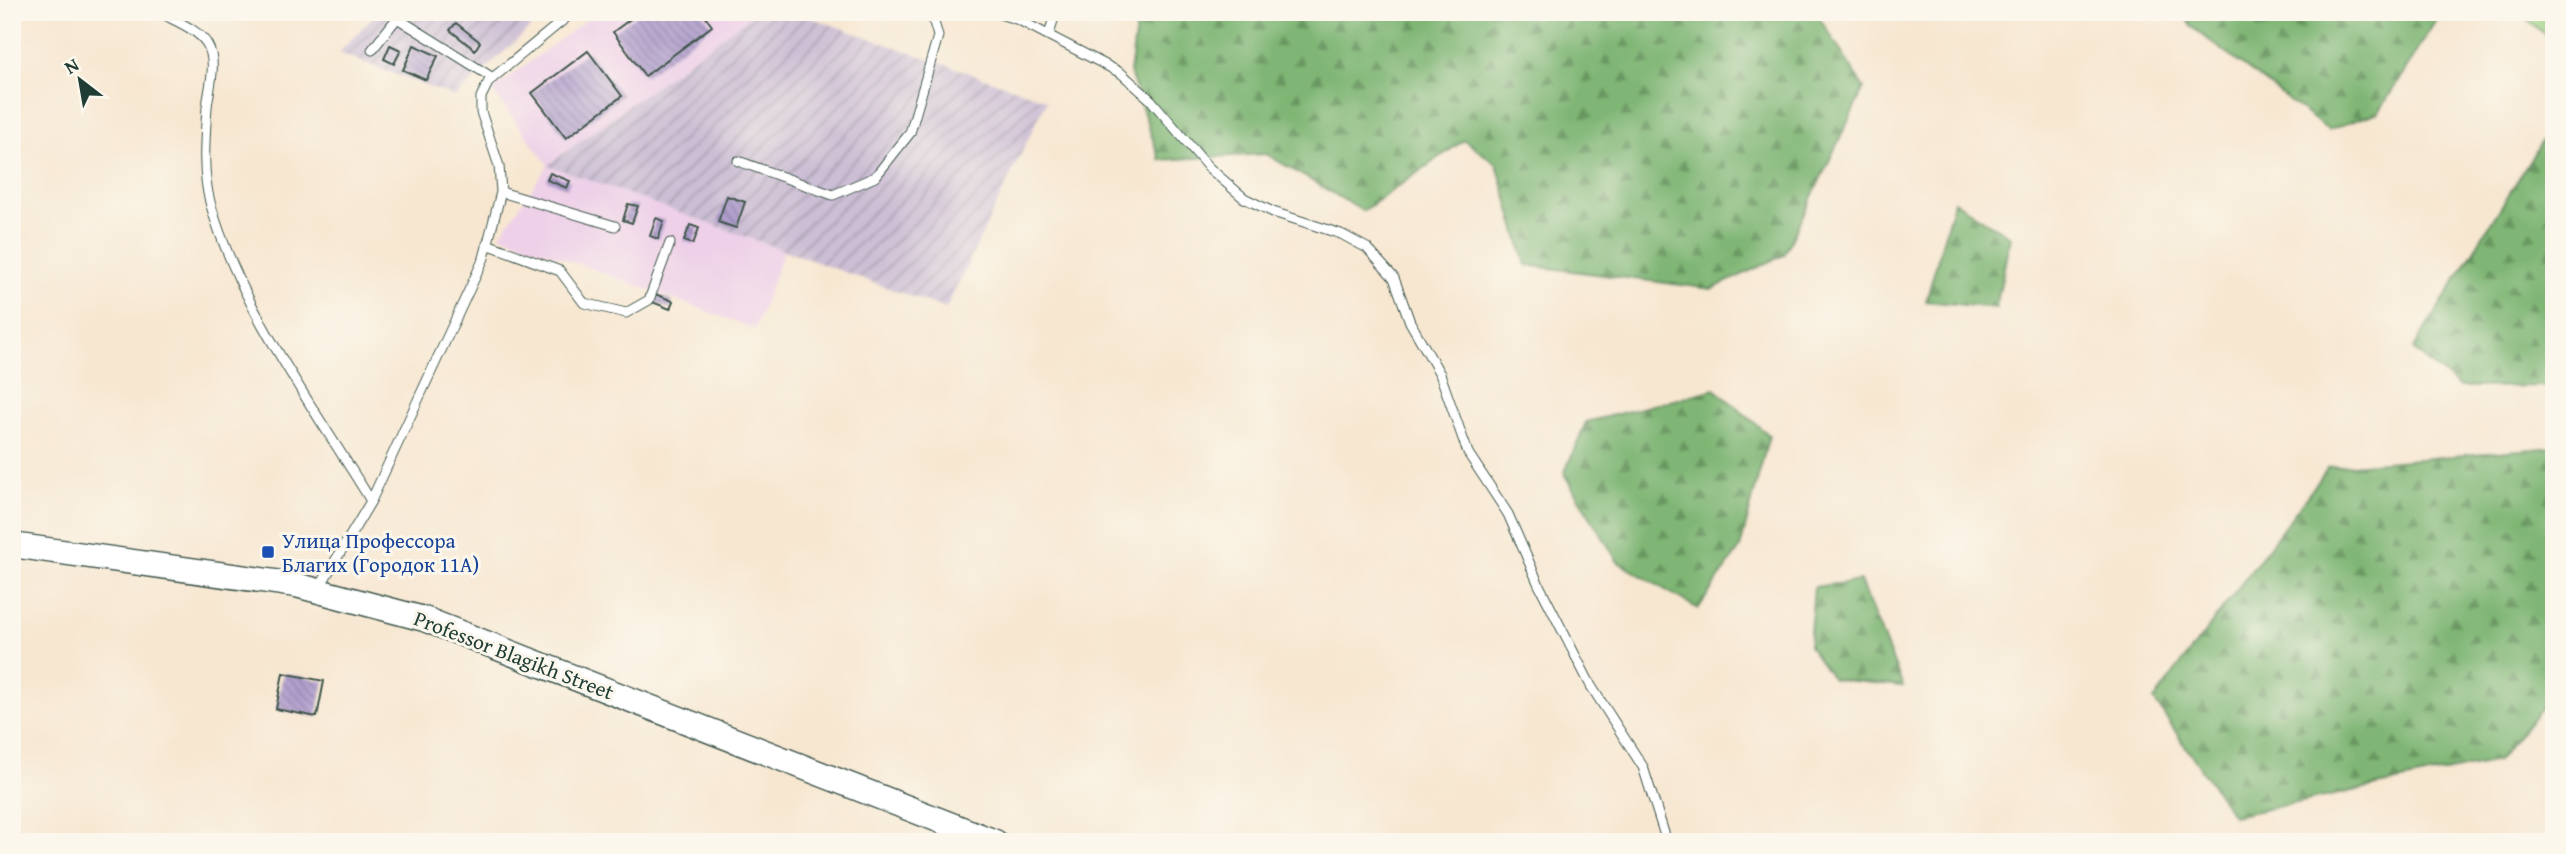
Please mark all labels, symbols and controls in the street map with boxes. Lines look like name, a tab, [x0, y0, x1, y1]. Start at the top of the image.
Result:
north arrow	[46, 46, 116, 116]
text: N	[59, 50, 84, 81]
place label: Улица Профессора Благих (Городок 11А)	[282, 525, 479, 580]
marker: Улица Профессора Благих (Городок 11А)	[260, 544, 276, 560]
street label: Professor Blagikh Street	[410, 603, 619, 708]

